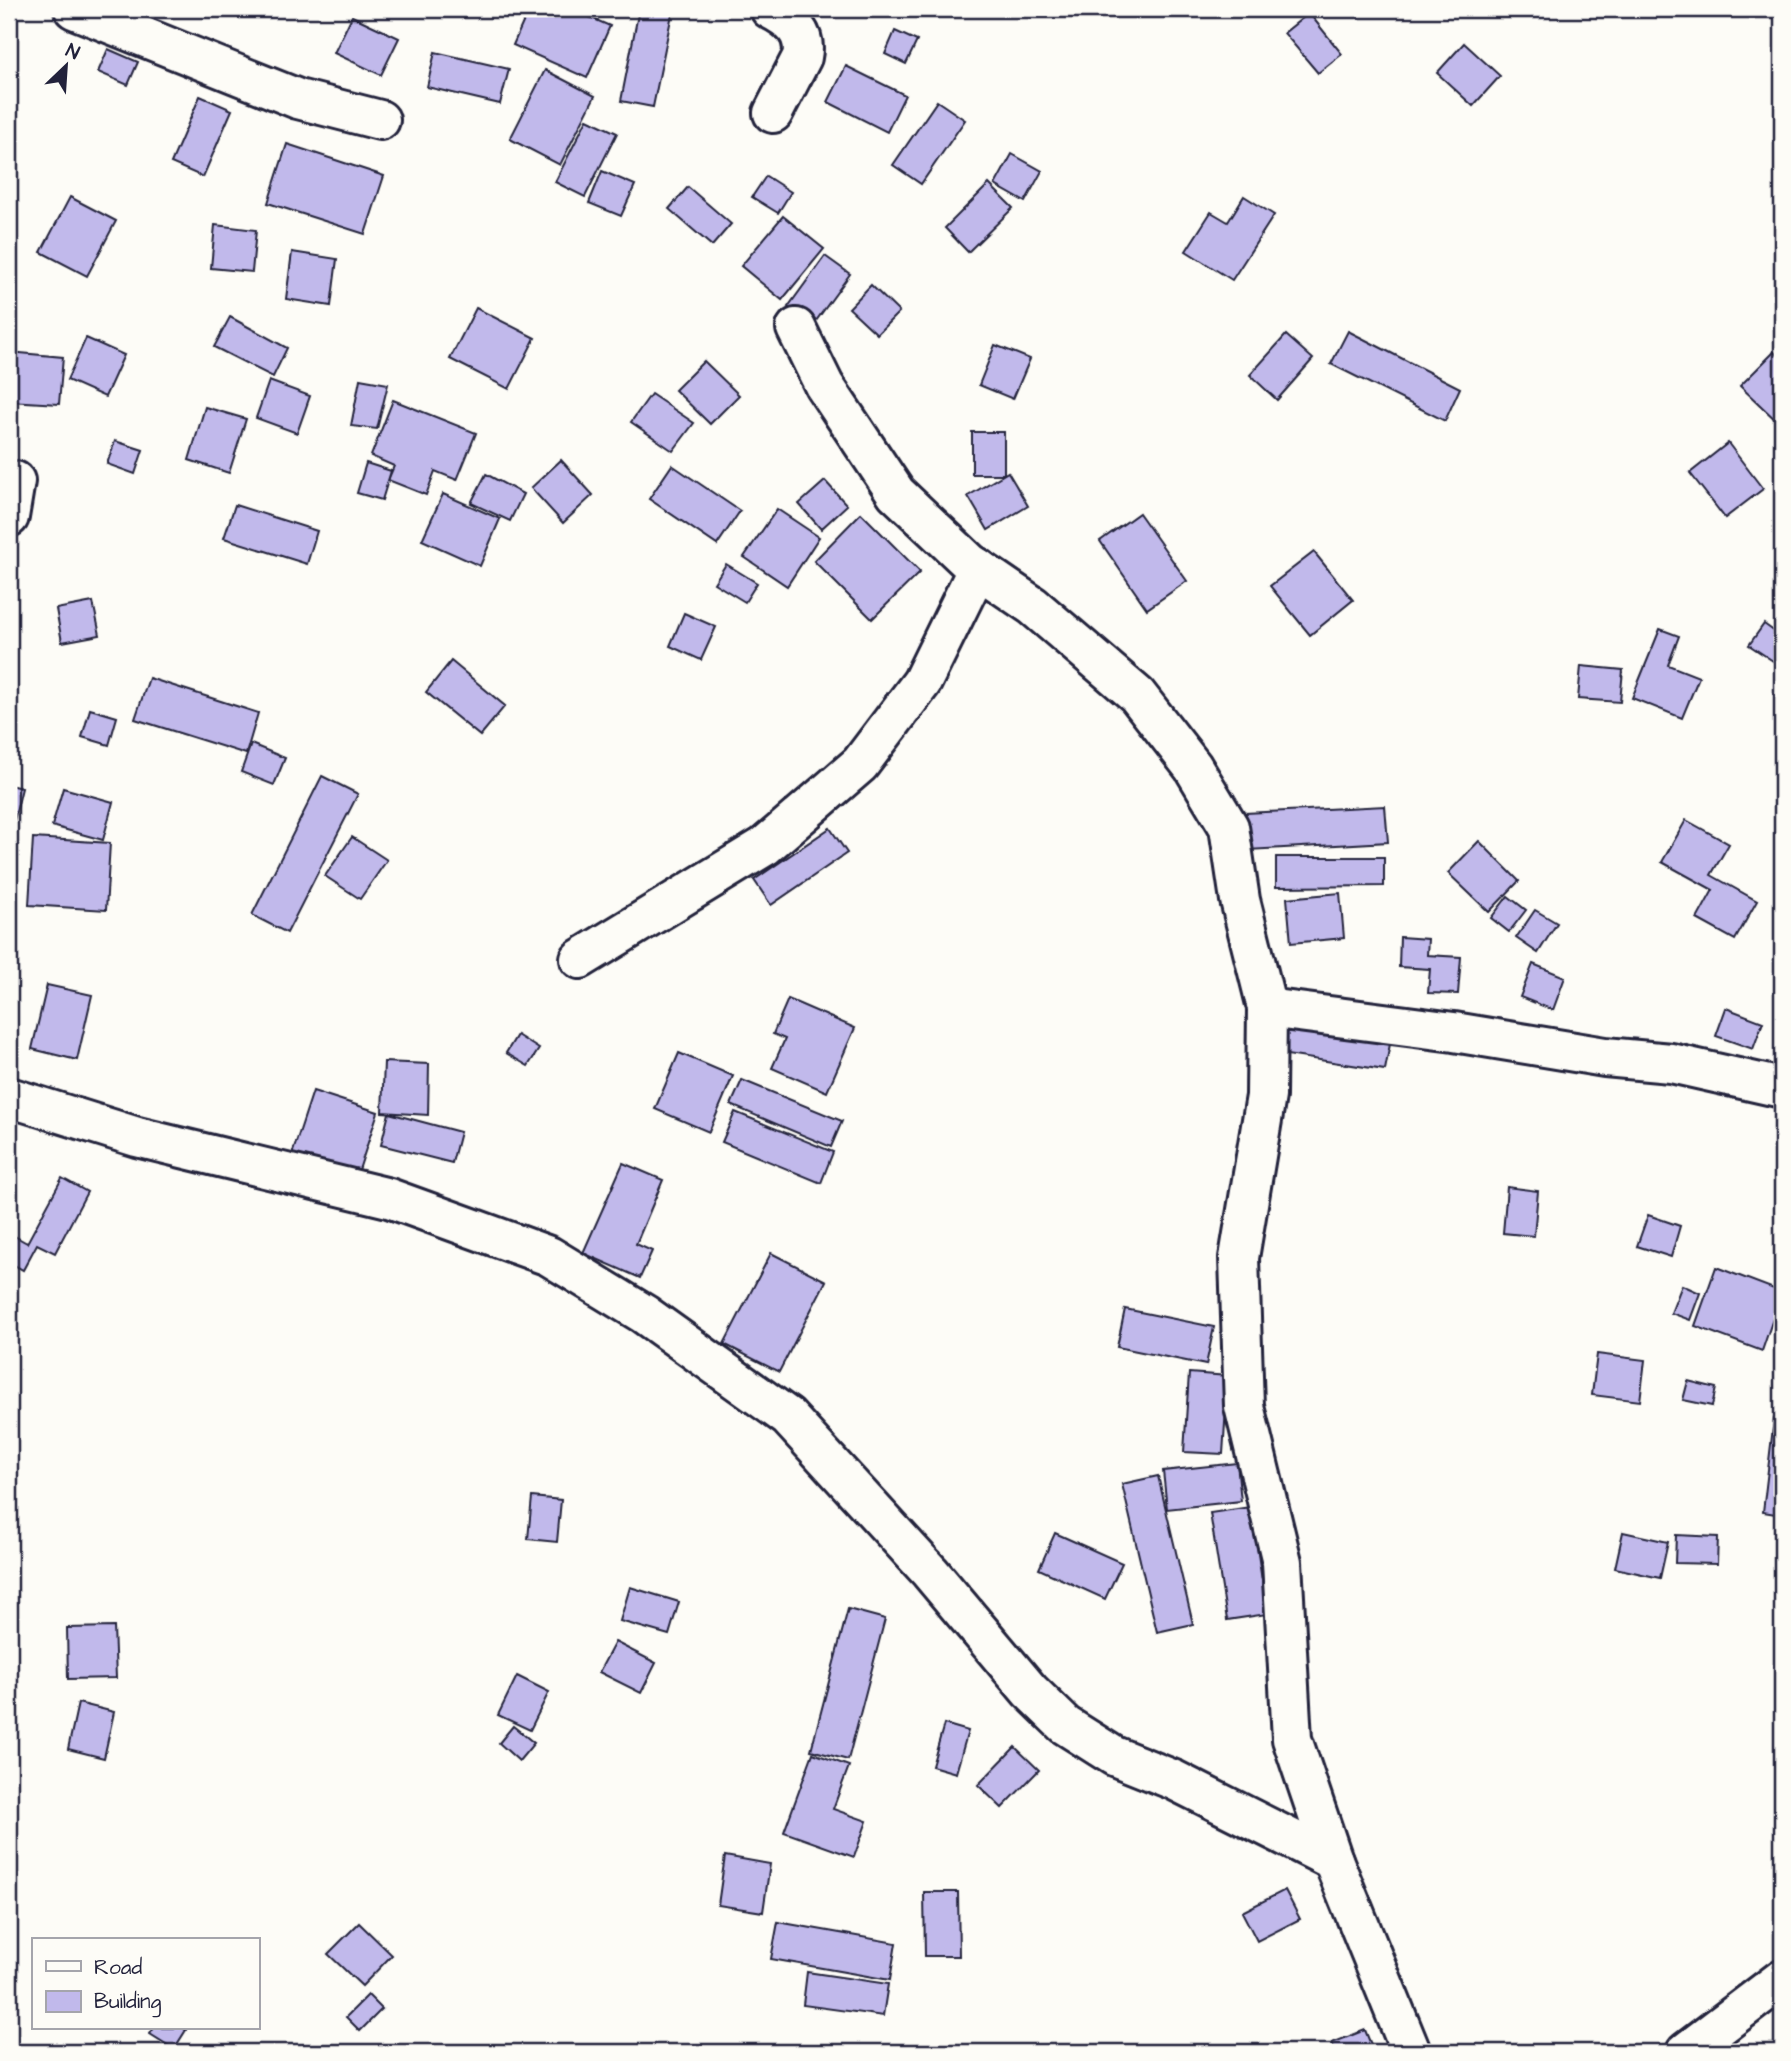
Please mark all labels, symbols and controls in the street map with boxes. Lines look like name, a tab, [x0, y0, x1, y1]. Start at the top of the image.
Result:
north arrow	[32, 32, 102, 102]
text: N	[61, 37, 84, 67]
legend	[32, 1938, 259, 2030]
text: Road	[94, 1953, 142, 1982]
text: Building	[94, 1987, 162, 2018]

